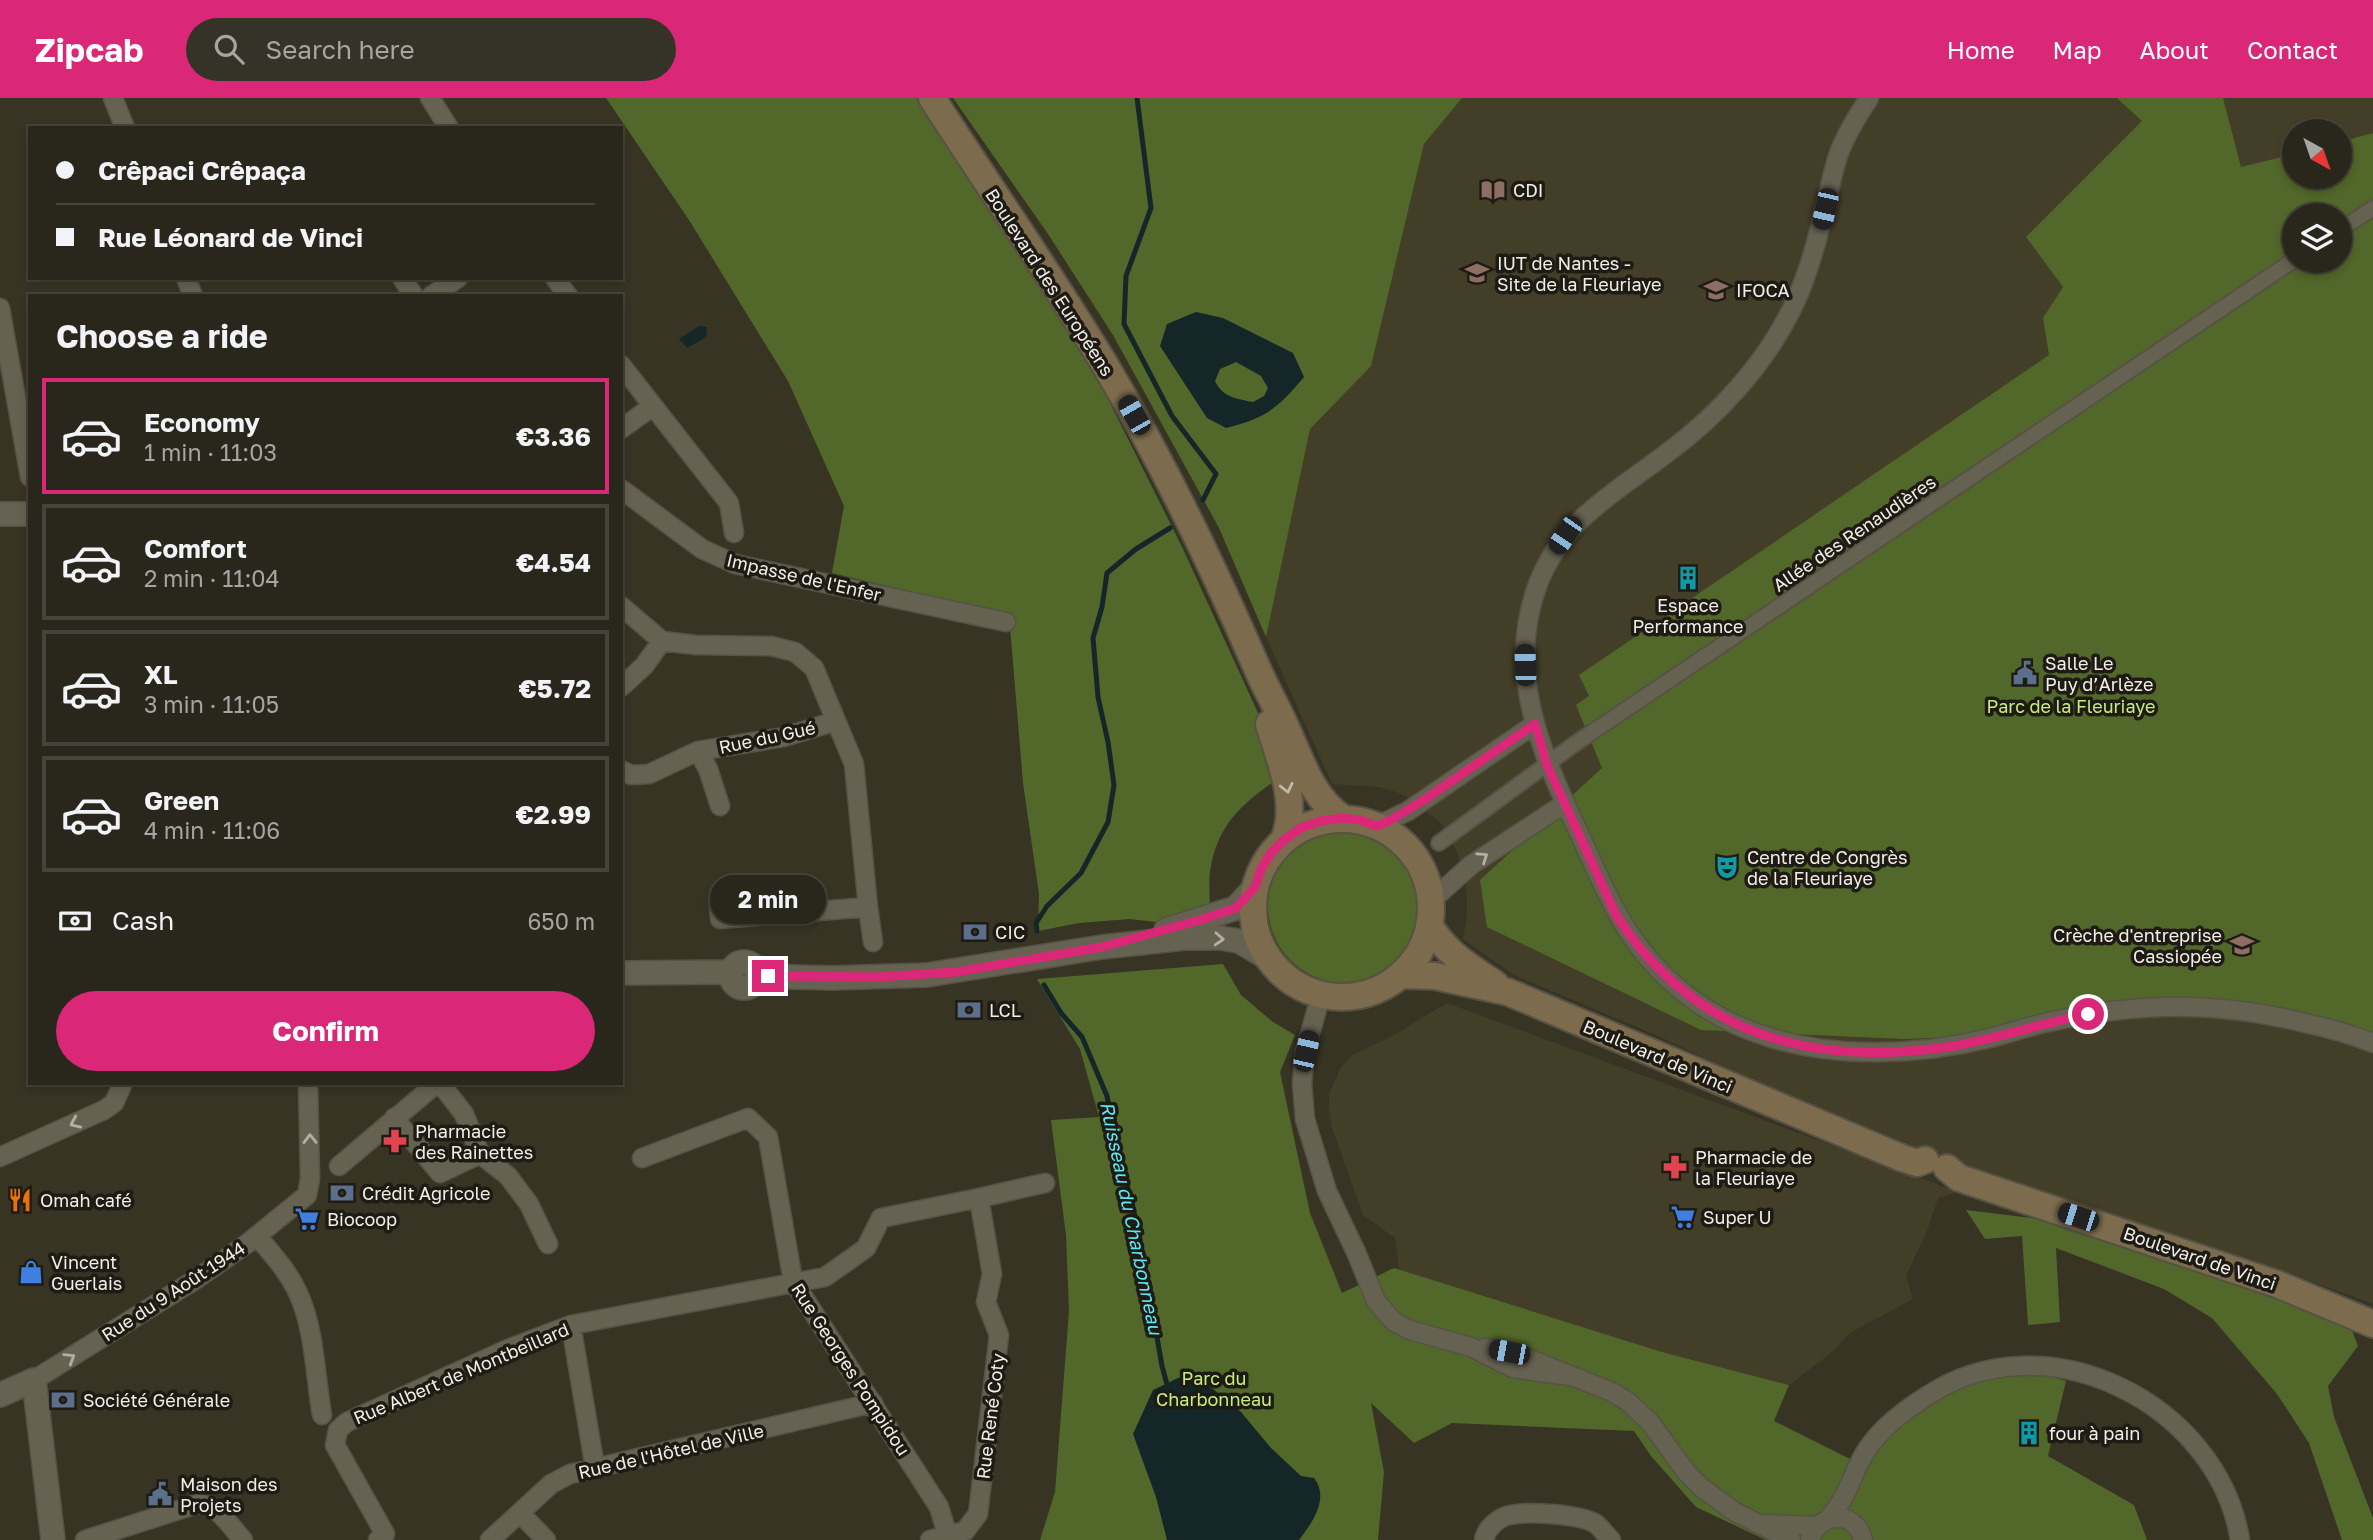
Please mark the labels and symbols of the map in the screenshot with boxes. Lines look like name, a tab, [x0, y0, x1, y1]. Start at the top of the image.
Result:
north arrow	[2282, 119, 2352, 189]
library icon: CDI	[1479, 176, 1507, 204]
place label: CDI	[1513, 179, 1544, 201]
street label: Boulevard des Européens	[981, 184, 1119, 380]
car	[1811, 186, 1840, 232]
place label: IUT de Nantes - Site de la Fleuriaye	[1497, 252, 1661, 295]
school or university icon: IUT de Nantes - Site de la Fleuriaye	[1463, 259, 1491, 287]
school or university icon: IFOCA	[1702, 276, 1730, 304]
place label: IFOCA	[1736, 279, 1790, 301]
car	[1115, 392, 1154, 438]
street label: Allée des Renaudières	[1768, 470, 1940, 596]
car	[1545, 512, 1586, 558]
street label: Impasse de l'Enfer	[725, 549, 883, 605]
building icon: Espace Performance	[1674, 564, 1702, 592]
place label: Espace Performance	[1632, 594, 1744, 637]
car	[1514, 644, 1537, 686]
place label: Salle Le Puy d’Arlèze	[2045, 652, 2153, 695]
public building icon: Salle Le Puy d’Arlèze	[2011, 659, 2039, 687]
park label: Parc de la Fleuriaye	[1987, 695, 2155, 717]
street label: Rue du Gué	[717, 716, 817, 758]
one-way arrow	[1278, 782, 1293, 794]
place label: Centre de Congrès de la Fleuriaye	[1747, 846, 1908, 889]
one-way arrow	[1475, 853, 1488, 865]
theatre icon: Centre de Congrès de la Fleuriaye	[1713, 853, 1741, 881]
callout: 2 min	[710, 874, 826, 924]
bank icon: CIC	[961, 918, 989, 946]
place label: CIC	[995, 921, 1025, 943]
place label: Crèche d'entreprise Cassiopée	[2053, 924, 2222, 967]
one-way arrow	[1214, 931, 1225, 946]
school or university icon: Crèche d'entreprise Cassiopée	[2228, 931, 2256, 959]
route end	[752, 960, 784, 992]
bank icon: LCL	[955, 996, 983, 1024]
route start	[2072, 998, 2104, 1030]
place label: LCL	[989, 999, 1021, 1021]
street label: Boulevard de Vinci	[1580, 1015, 1736, 1097]
car	[1292, 1028, 1321, 1074]
water label: Ruisseau du Charbonneau	[1096, 1099, 1168, 1338]
one-way arrow	[70, 1115, 82, 1129]
place label: Pharmacie des Rainettes	[415, 1120, 533, 1163]
pharmacy icon: Pharmacie des Rainettes	[381, 1127, 409, 1155]
one-way arrow	[302, 1134, 317, 1145]
place label: Pharmacie de la Fleuriaye	[1695, 1146, 1812, 1189]
pharmacy icon: Pharmacie de la Fleuriaye	[1661, 1153, 1689, 1181]
bank icon: Crédit Agricole	[328, 1179, 356, 1207]
place label: Crédit Agricole	[362, 1182, 491, 1204]
restaurant icon: Omah café	[6, 1186, 34, 1214]
place label: Omah café	[40, 1189, 132, 1211]
car	[2055, 1201, 2102, 1233]
supermarket icon: Super U	[1669, 1203, 1697, 1231]
supermarket icon: Biocoop	[293, 1205, 321, 1233]
place label: Super U	[1703, 1206, 1772, 1228]
place label: Biocoop	[327, 1208, 397, 1230]
street label: Boulevard de Vinci	[2121, 1222, 2279, 1294]
street label: Rue du 9 Août 1944	[97, 1236, 249, 1346]
place label: Vincent Guerlais	[51, 1251, 122, 1294]
shop icon: Vincent Guerlais	[17, 1258, 45, 1286]
street label: Rue Georges Pompidou	[787, 1279, 915, 1459]
street label: Rue Albert de Montbeillard	[350, 1318, 572, 1428]
car	[1487, 1338, 1532, 1366]
street label: Rue René Coty	[971, 1352, 1009, 1480]
one-way arrow	[62, 1353, 75, 1366]
park label: Parc du Charbonneau	[1156, 1367, 1272, 1410]
bank icon: Société Générale	[49, 1386, 77, 1414]
place label: Société Générale	[83, 1389, 230, 1411]
street label: Rue de l'Hôtel de Ville	[576, 1419, 766, 1483]
building icon: four à pain	[2015, 1419, 2043, 1447]
place label: four à pain	[2049, 1422, 2140, 1444]
place label: Maison des Projets	[180, 1473, 277, 1516]
public building icon: Maison des Projets	[146, 1480, 174, 1508]

